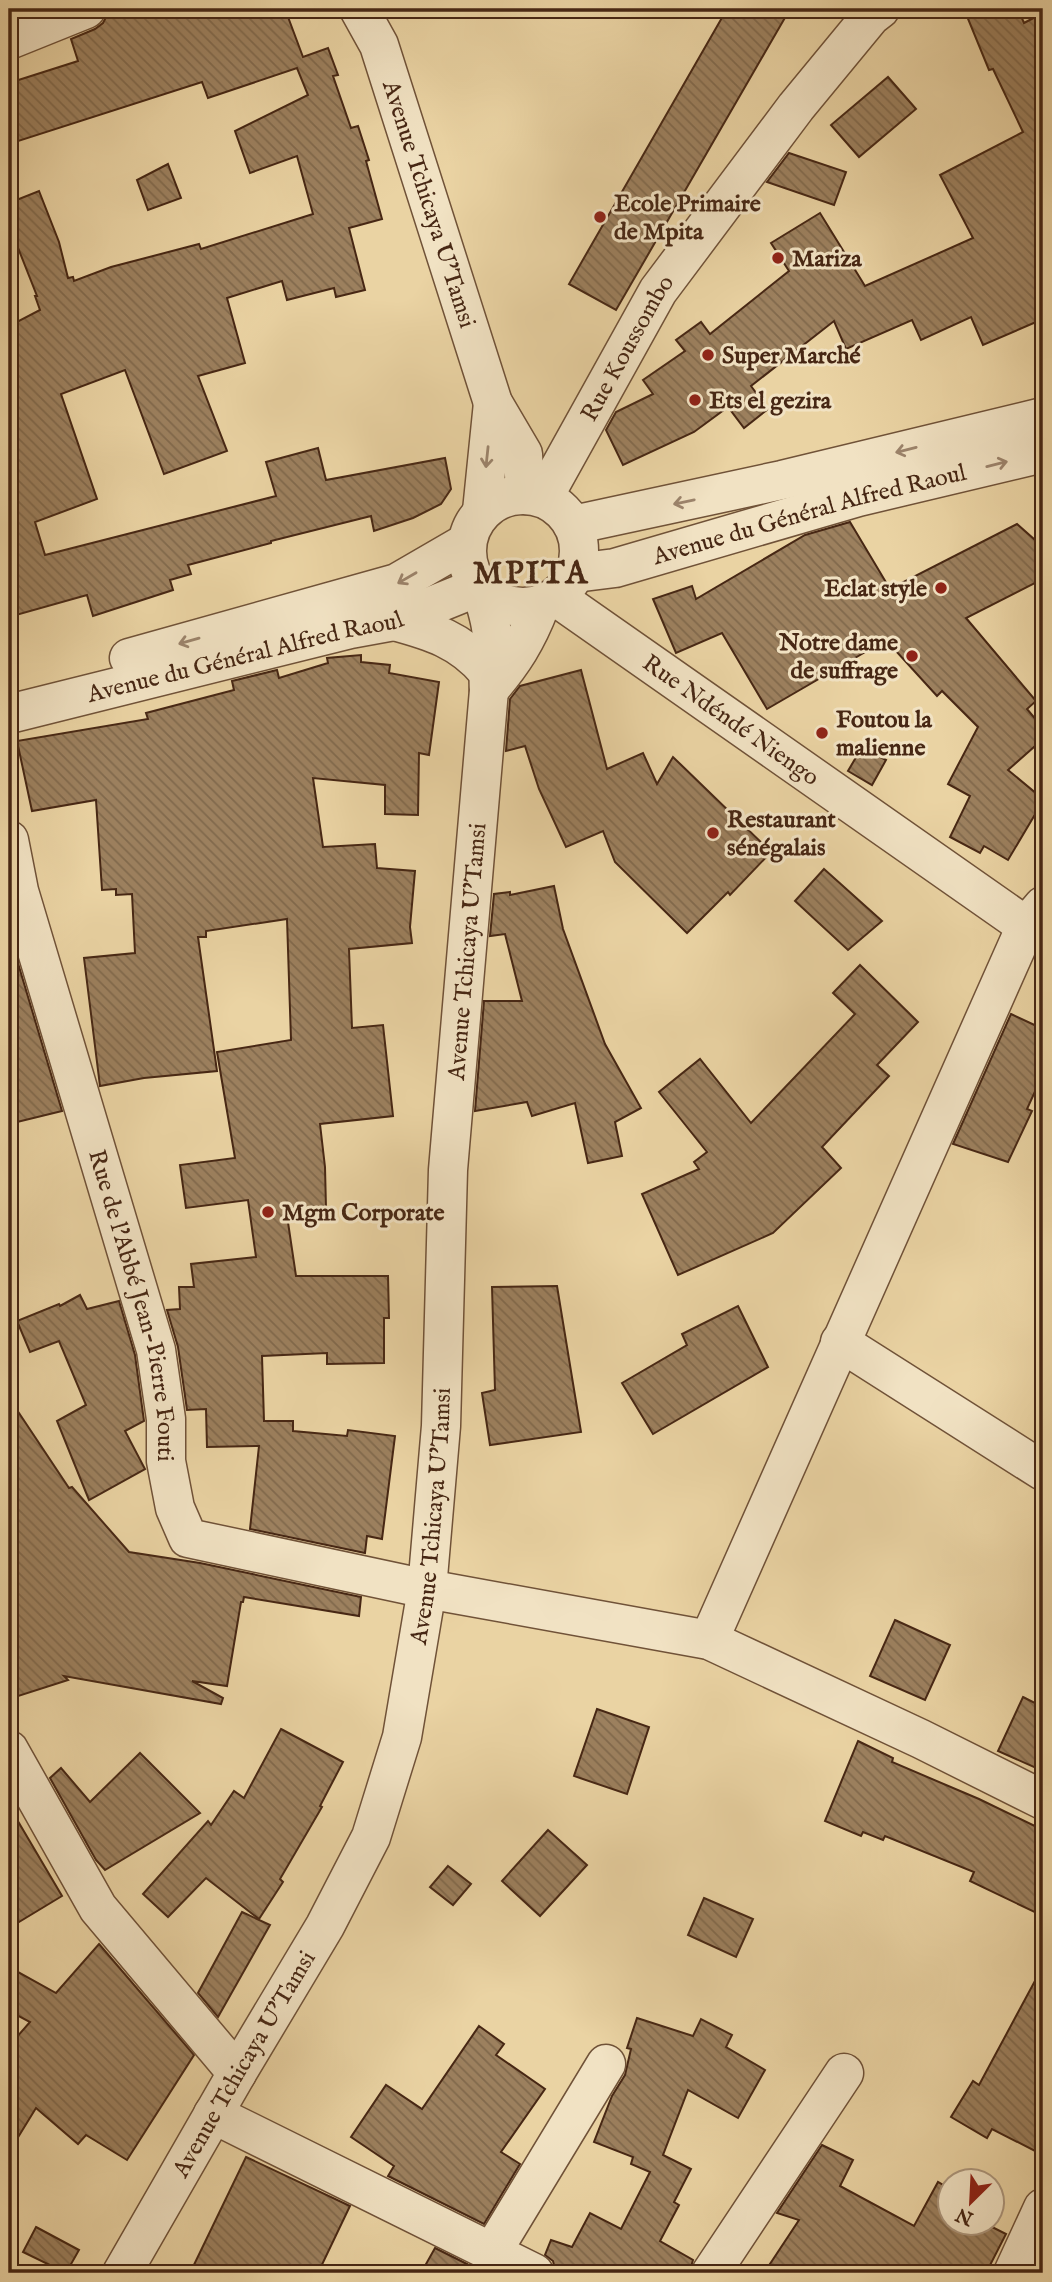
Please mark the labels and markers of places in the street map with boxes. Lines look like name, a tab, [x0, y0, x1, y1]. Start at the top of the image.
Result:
place label: Ecole Primaire de Mpita	[614, 189, 761, 248]
marker: Ecole Primaire de Mpita	[592, 209, 608, 225]
place label: Mariza	[792, 244, 862, 275]
marker: Mariza	[770, 250, 786, 266]
place label: Super Marché	[722, 341, 861, 372]
marker: Super Marché	[700, 347, 716, 363]
place label: Ets el gezira	[709, 386, 832, 417]
marker: Ets el gezira	[687, 392, 703, 408]
place label: Eclat style	[824, 574, 927, 605]
marker: Eclat style	[933, 580, 949, 596]
place label: Notre dame de suffrage	[778, 628, 898, 687]
marker: Notre dame de suffrage	[904, 648, 920, 664]
place label: Foutou la malienne	[836, 705, 933, 764]
marker: Foutou la malienne	[814, 725, 830, 741]
place label: Restaurant sénégalais	[727, 805, 837, 864]
marker: Restaurant sénégalais	[705, 825, 721, 841]
place label: Mgm Corporate	[282, 1198, 445, 1229]
marker: Mgm Corporate	[260, 1204, 276, 1220]

